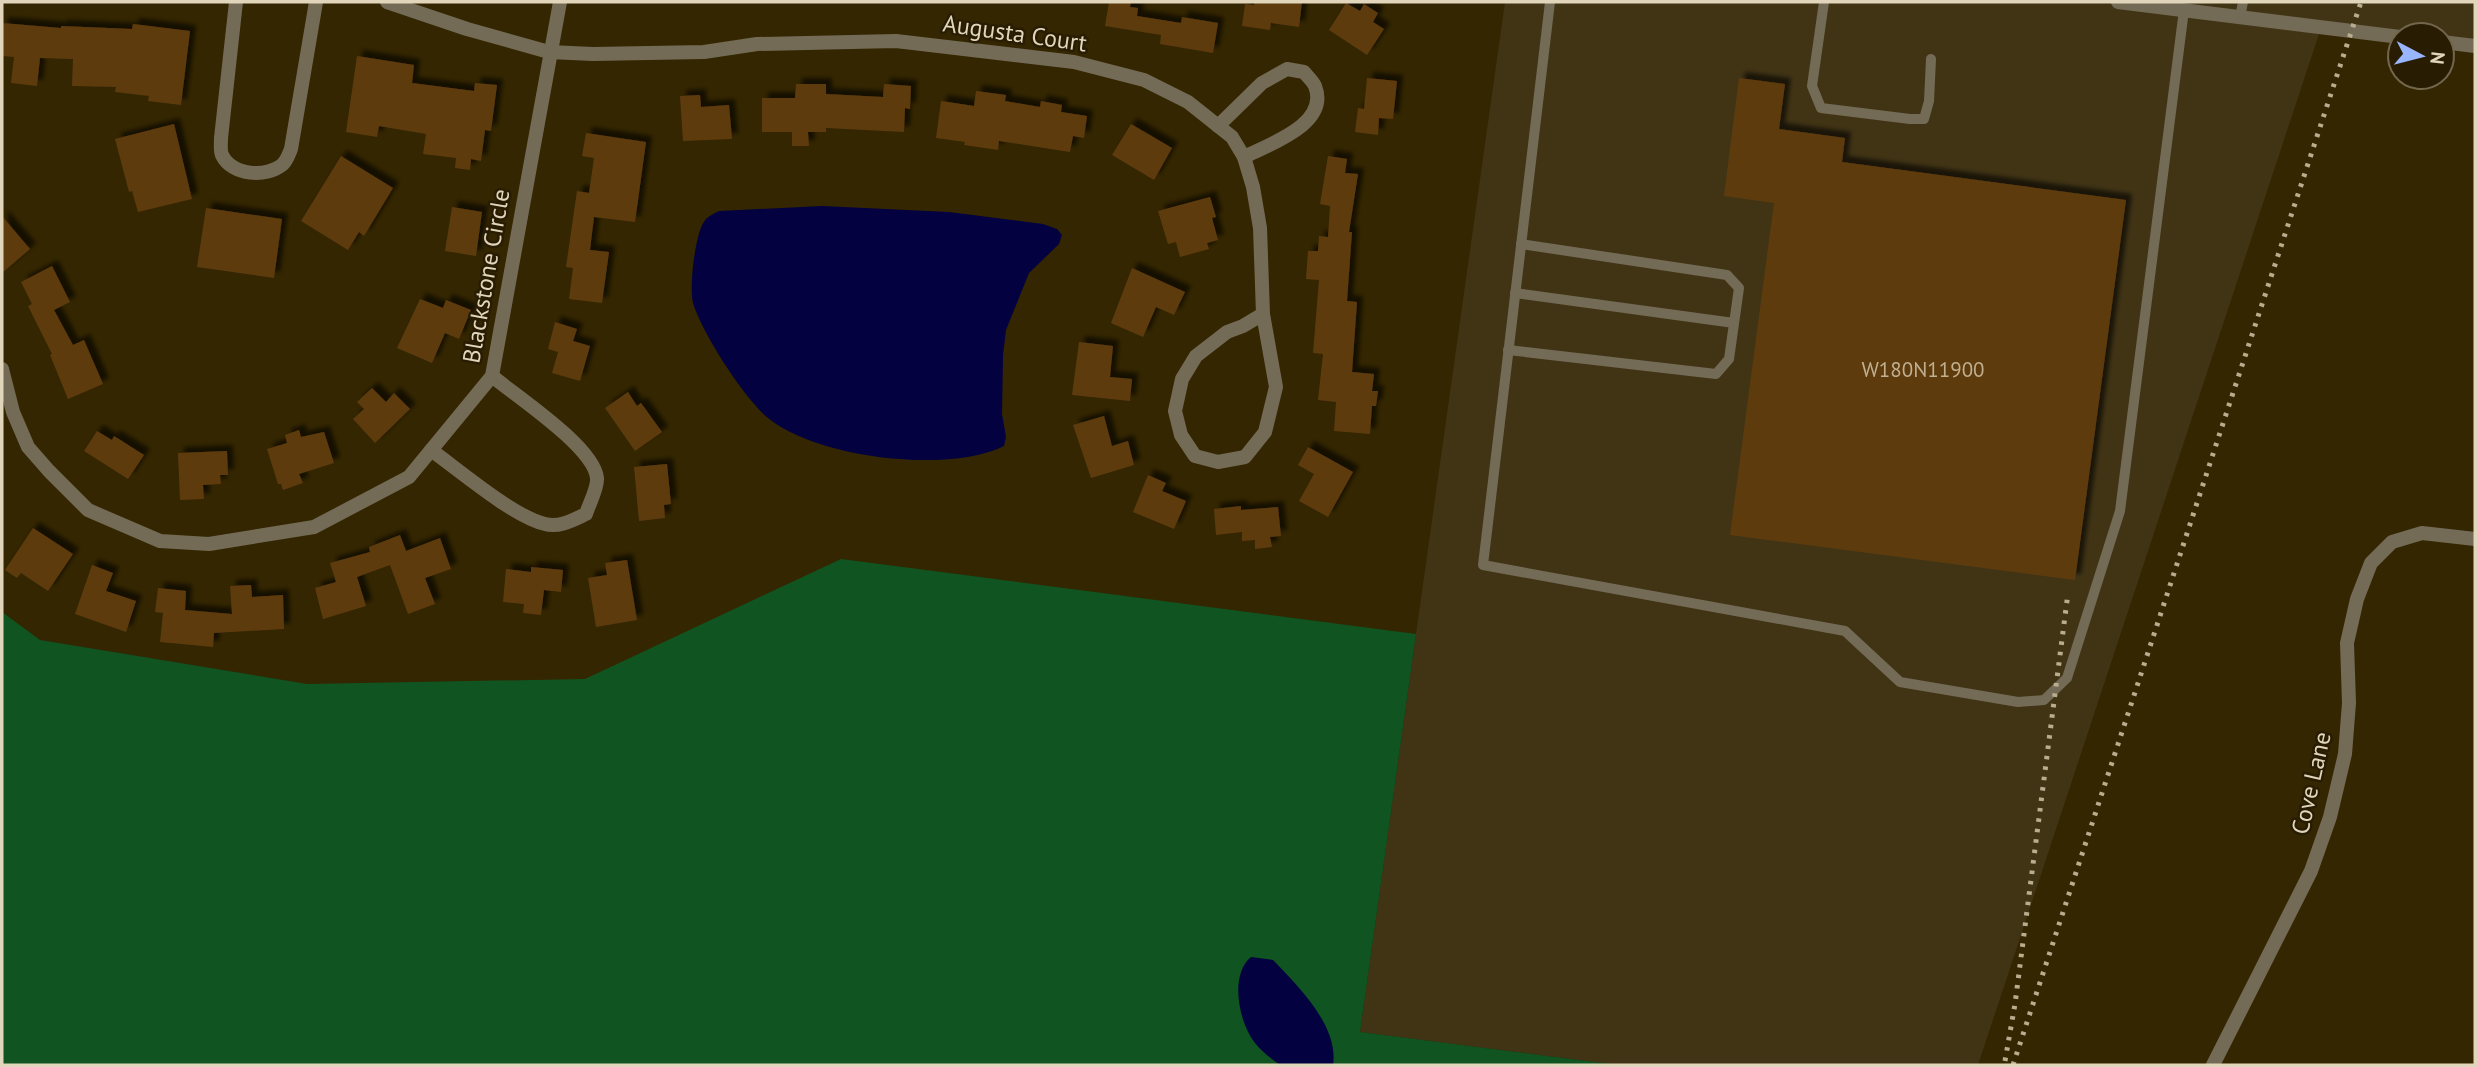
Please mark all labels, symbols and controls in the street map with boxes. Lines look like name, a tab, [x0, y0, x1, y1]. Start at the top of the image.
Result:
street label: Augusta Court	[941, 8, 1089, 58]
north arrow	[2386, 21, 2456, 91]
text: N	[2425, 50, 2451, 66]
street label: Blackstone Circle	[455, 187, 517, 365]
house number: W180N11900	[1861, 356, 1985, 383]
street label: Cove Lane	[2284, 729, 2338, 837]

